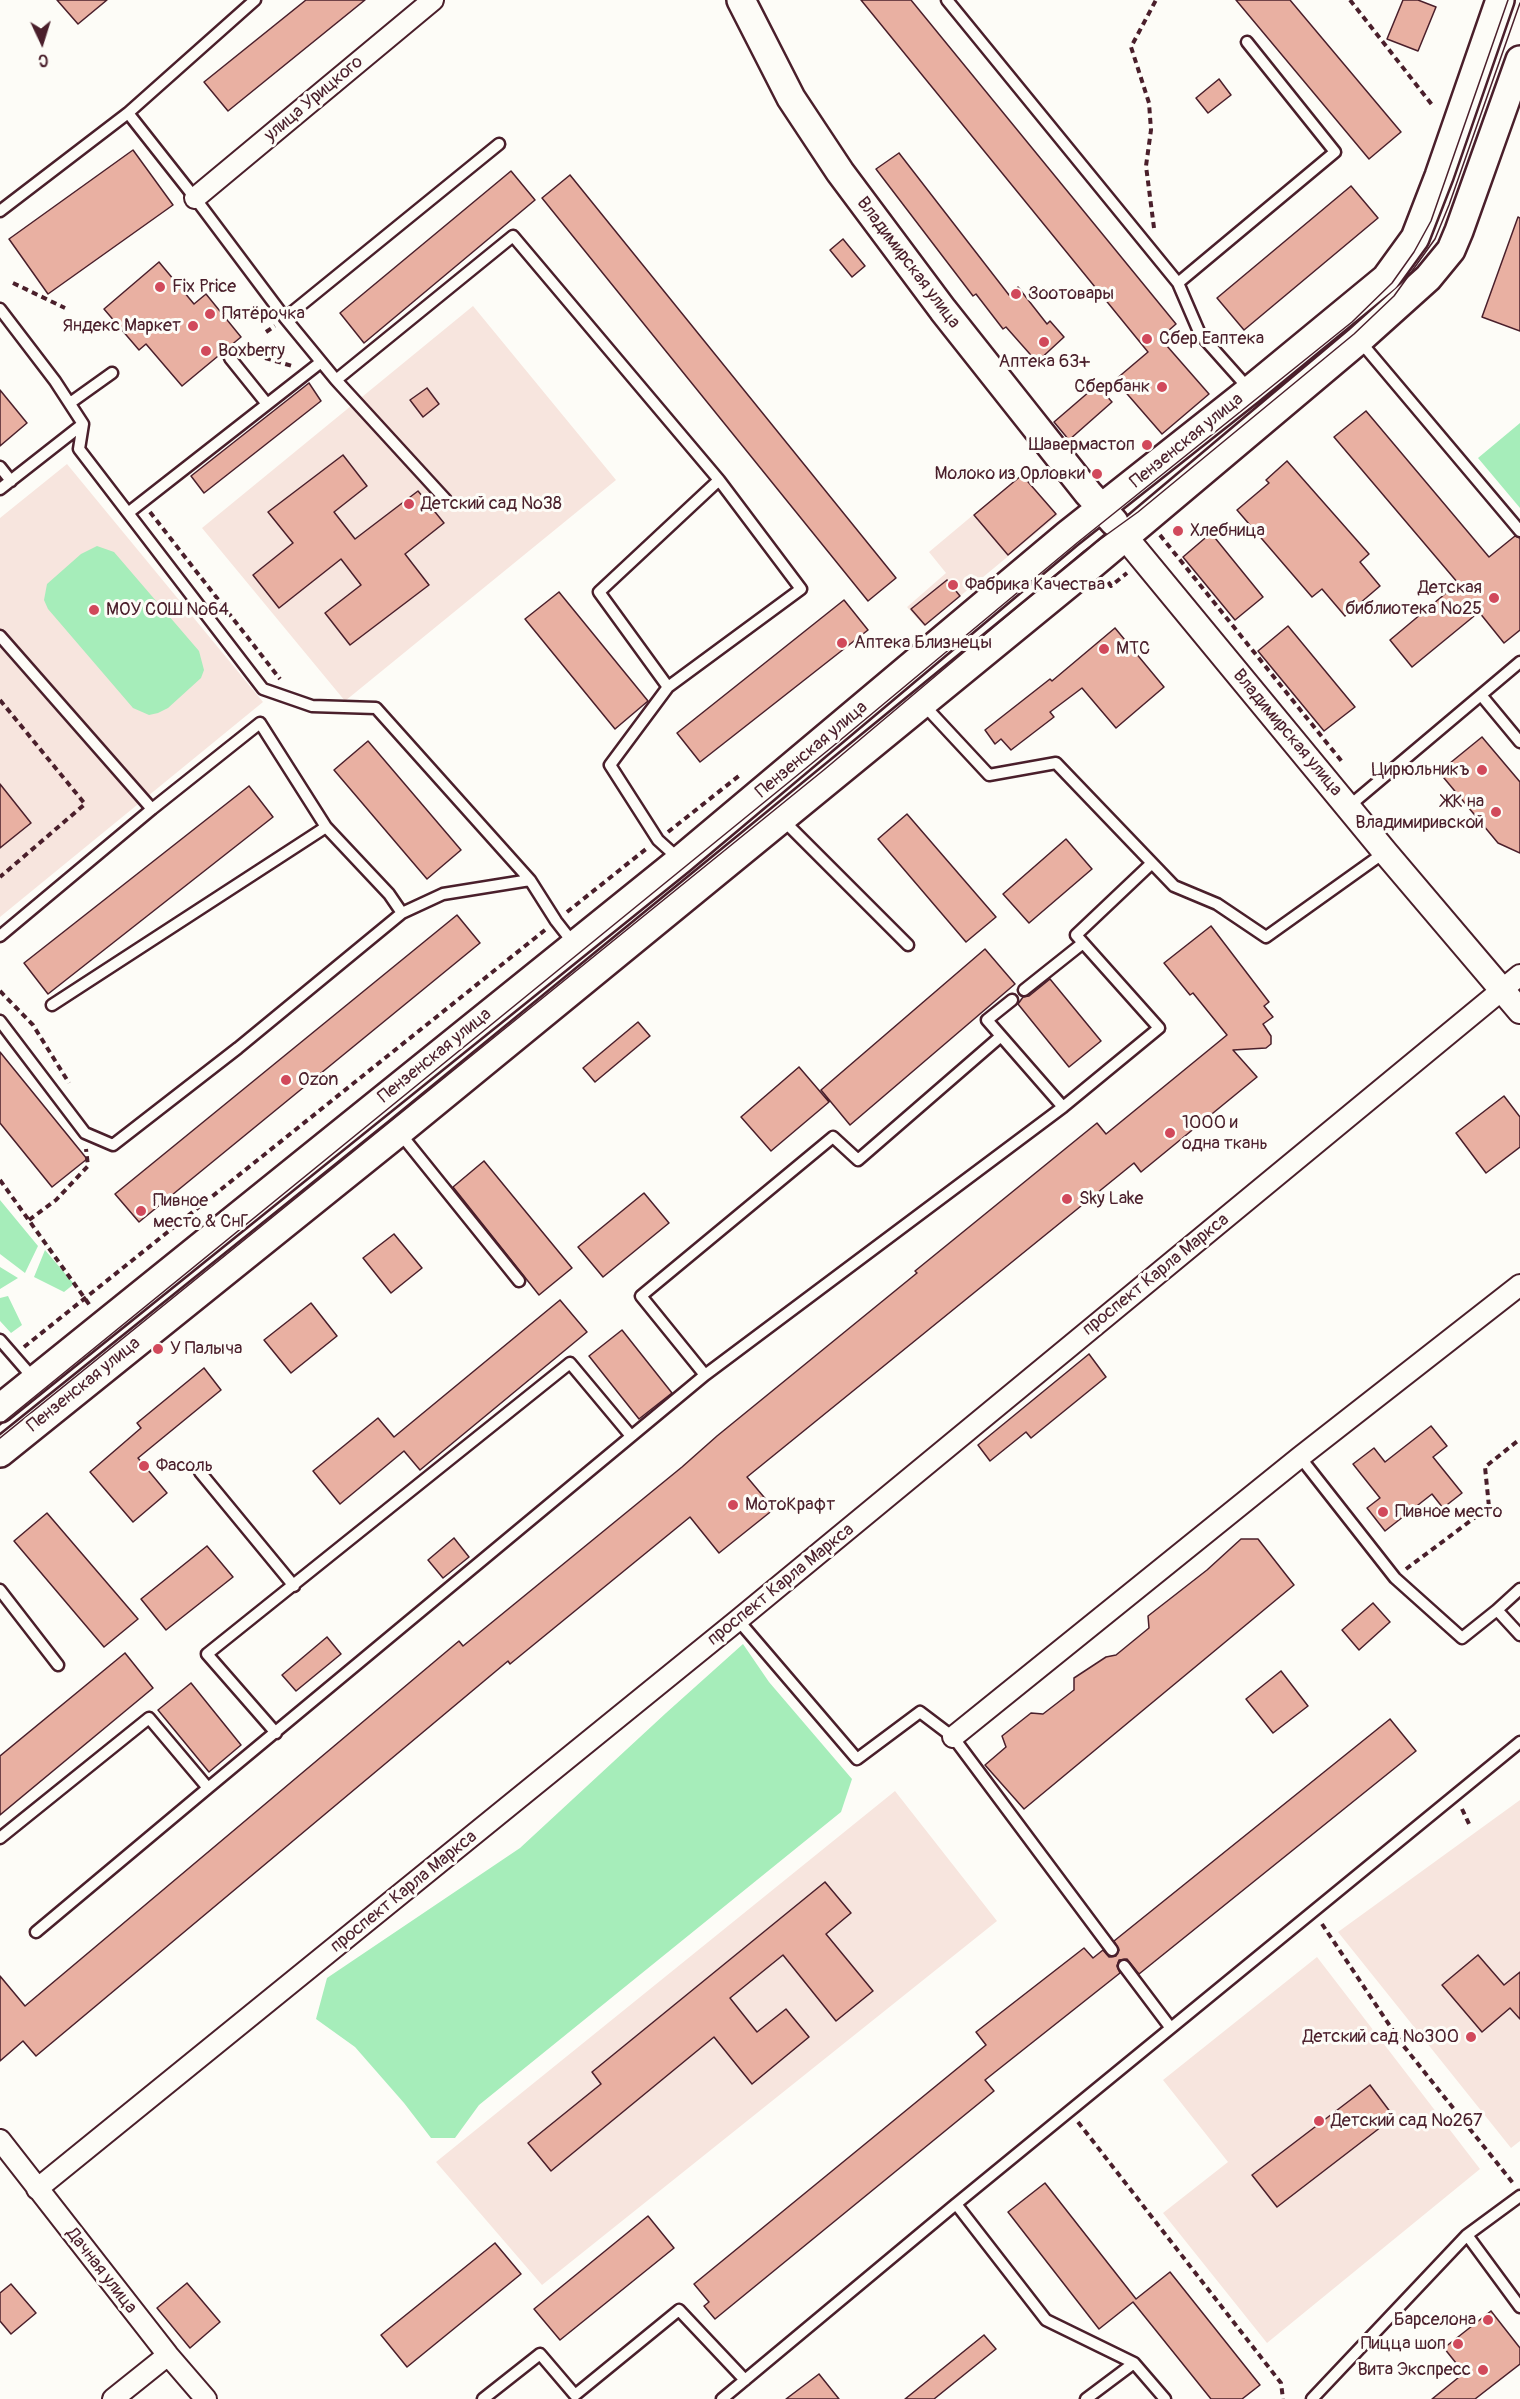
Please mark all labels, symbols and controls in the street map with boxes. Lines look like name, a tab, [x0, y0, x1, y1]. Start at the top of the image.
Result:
north arrow	[12, 12, 72, 72]
text: С	[38, 50, 49, 70]
street label: улица Урицкого	[260, 51, 368, 147]
street label: Владимирская улица	[851, 193, 965, 333]
place label: Fix Price	[172, 276, 236, 298]
marker: Fix Price	[153, 280, 167, 294]
place label: Зоотовары	[1028, 283, 1114, 305]
marker: Зоотовары	[1009, 287, 1023, 301]
place label: Пятёрочка	[222, 303, 305, 325]
marker: Пятёрочка	[203, 307, 217, 321]
place label: Яндекс Маркет	[63, 315, 181, 337]
marker: Яндекс Маркет	[186, 319, 200, 333]
place label: Сбер Еаптека	[1159, 328, 1264, 350]
marker: Сбер Еаптека	[1140, 332, 1154, 346]
marker: Аптека 63+	[1037, 335, 1051, 349]
place label: Boxberry	[218, 340, 285, 362]
marker: Boxberry	[199, 344, 213, 358]
place label: Аптека 63+	[998, 351, 1090, 373]
place label: Сбербанк	[1074, 376, 1150, 398]
marker: Сбербанк	[1155, 380, 1169, 394]
street label: Пензенская улица	[1126, 389, 1248, 493]
place label: Шавермастоп	[1029, 434, 1135, 456]
marker: Шавермастоп	[1140, 438, 1154, 452]
place label: Молоко из Орловки	[935, 463, 1085, 485]
marker: Молоко из Орловки	[1090, 467, 1104, 481]
place label: Детский сад №38	[421, 493, 562, 515]
marker: Детский сад №38	[402, 497, 416, 511]
place label: Хлебница	[1190, 520, 1265, 542]
marker: Хлебница	[1171, 524, 1185, 538]
place label: Фабрика Качества	[965, 574, 1105, 596]
place label: Детская библиотека №25	[1345, 577, 1482, 620]
marker: Фабрика Качества	[946, 578, 960, 592]
marker: Детская библиотека №25	[1487, 591, 1501, 605]
place label: МОУ СОШ №64	[106, 599, 229, 621]
marker: МОУ СОШ №64	[87, 603, 101, 617]
place label: Аптека Близнецы	[854, 632, 992, 654]
marker: Аптека Близнецы	[835, 636, 849, 650]
place label: МТС	[1116, 638, 1150, 660]
marker: МТС	[1097, 642, 1111, 656]
street label: Владимирская улица	[1228, 665, 1346, 801]
street label: Пензенская улица	[752, 697, 872, 803]
place label: Цирюльникъ	[1372, 759, 1470, 781]
marker: Цирюльникъ	[1475, 763, 1489, 777]
place label: ЖК на Владимиривской	[1355, 791, 1484, 834]
marker: ЖК на Владимиривской	[1489, 805, 1503, 819]
street label: Пензенская улица	[374, 1004, 496, 1108]
place label: Ozon	[298, 1069, 338, 1091]
marker: Ozon	[279, 1073, 293, 1087]
place label: 1000 и одна ткань	[1182, 1112, 1268, 1154]
marker: 1000 и одна ткань	[1163, 1126, 1177, 1140]
place label: Sky Lake	[1079, 1188, 1143, 1210]
place label: Пивное место & СнГ	[153, 1190, 249, 1232]
marker: Sky Lake	[1060, 1192, 1074, 1206]
marker: Пивное место & СнГ	[134, 1204, 148, 1218]
street label: проспект Карла Маркса	[1078, 1209, 1234, 1341]
street label: Пензенская улица	[23, 1333, 145, 1437]
place label: У Палыча	[170, 1338, 242, 1360]
marker: У Палыча	[151, 1342, 165, 1356]
place label: Фасоль	[156, 1455, 213, 1477]
marker: Фасоль	[137, 1459, 151, 1473]
place label: МотоКрафт	[745, 1494, 835, 1516]
marker: МотоКрафт	[726, 1498, 740, 1512]
place label: Пивное место	[1395, 1501, 1502, 1523]
marker: Пивное место	[1376, 1505, 1390, 1519]
street label: проспект Карла Маркса	[703, 1519, 859, 1651]
street label: проспект Карла Маркса	[326, 1826, 482, 1958]
place label: Детский сад №300	[1303, 2026, 1459, 2048]
marker: Детский сад №300	[1464, 2030, 1478, 2044]
place label: Детский сад №267	[1331, 2110, 1483, 2132]
marker: Детский сад №267	[1312, 2114, 1326, 2128]
street label: Дачная улица	[61, 2224, 141, 2318]
place label: Барселона	[1394, 2309, 1476, 2331]
marker: Барселона	[1481, 2313, 1495, 2327]
place label: Пицца шоп	[1361, 2333, 1446, 2355]
marker: Пицца шоп	[1451, 2337, 1465, 2351]
place label: Вита Экспресс	[1357, 2359, 1471, 2381]
marker: Вита Экспресс	[1476, 2363, 1490, 2377]

